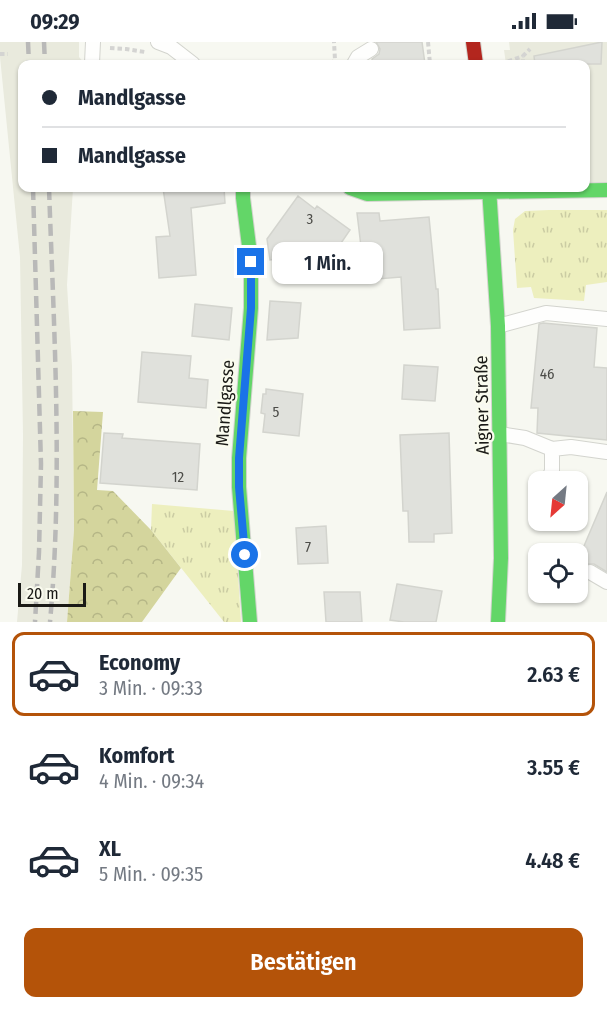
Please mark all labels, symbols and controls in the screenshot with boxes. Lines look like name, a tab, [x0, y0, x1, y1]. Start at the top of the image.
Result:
text: 09:29	[30, 8, 80, 35]
text: Mandlgasse	[78, 84, 186, 111]
text: Mandlgasse	[78, 142, 186, 169]
house number: 3	[307, 210, 314, 228]
callout: 1 Min.	[272, 241, 383, 283]
route end	[237, 248, 264, 275]
text: 1 Min.	[304, 251, 351, 275]
street label: Aigner Straße	[470, 355, 494, 455]
street label: Mandlgasse	[211, 359, 239, 447]
house number: 46	[540, 365, 554, 383]
house number: 5	[273, 403, 280, 421]
house number: 12	[172, 468, 185, 486]
north arrow	[528, 471, 588, 531]
map controls	[528, 471, 588, 603]
house number: 7	[305, 538, 311, 556]
route start	[231, 541, 258, 568]
button: locate	[528, 543, 588, 603]
scale bar	[18, 580, 86, 608]
text: 20 m	[27, 584, 58, 603]
icon: car	[27, 647, 81, 701]
text: Economy	[99, 649, 180, 676]
text: 2.63 €	[527, 661, 580, 688]
text: 3 Min. · 09:33	[99, 676, 203, 700]
icon: car	[27, 740, 81, 794]
text: Komfort	[99, 742, 174, 769]
text: 3.55 €	[527, 754, 580, 781]
text: 4 Min. · 09:34	[99, 769, 204, 793]
icon: car	[27, 833, 81, 887]
text: XL	[99, 835, 121, 862]
text: 4.48 €	[525, 847, 580, 874]
text: 5 Min. · 09:35	[99, 862, 203, 886]
button: Bestätigen	[24, 928, 583, 997]

